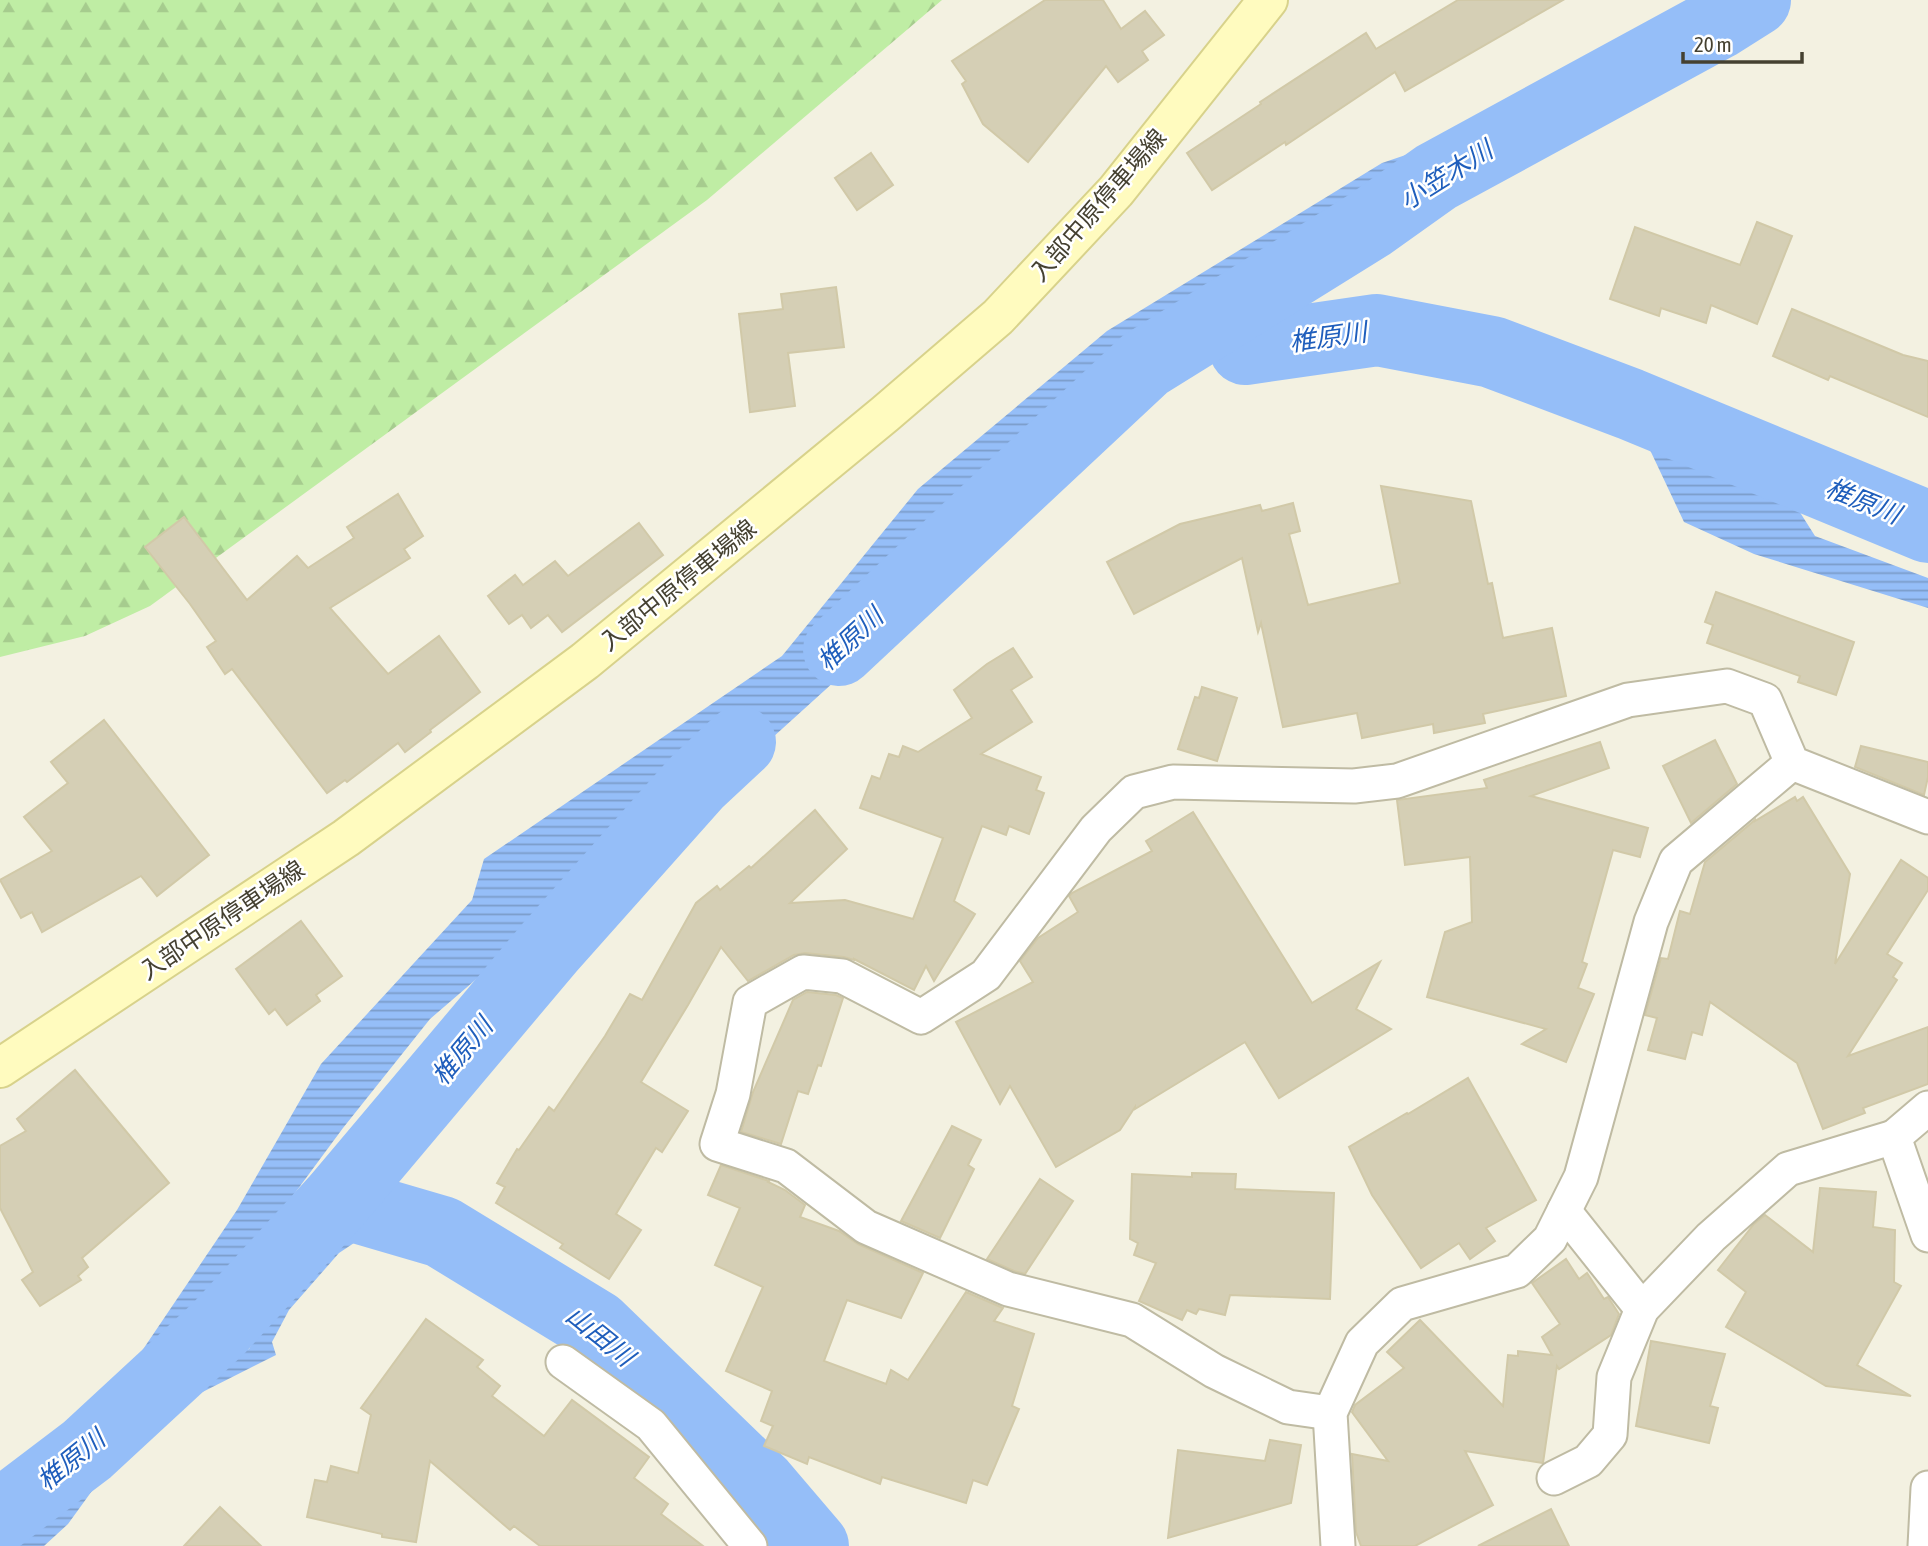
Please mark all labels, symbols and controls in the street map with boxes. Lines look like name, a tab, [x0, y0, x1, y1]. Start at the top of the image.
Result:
scale bar	[1683, 21, 1802, 65]
text: 20 m	[1694, 32, 1732, 56]
street label: 入部中原停車場線	[1025, 124, 1171, 286]
water label: 小笠木川	[1394, 133, 1501, 215]
water label: 椎原川	[1287, 316, 1372, 357]
water label: 椎原川	[1821, 472, 1908, 531]
street label: 入部中原停車場線	[595, 514, 761, 656]
water label: 椎原川	[811, 599, 891, 677]
street label: 入部中原停車場線	[135, 855, 309, 985]
water label: 椎原川	[425, 1009, 500, 1091]
water label: 山田川	[560, 1300, 642, 1374]
water label: 椎原川	[31, 1422, 113, 1496]

